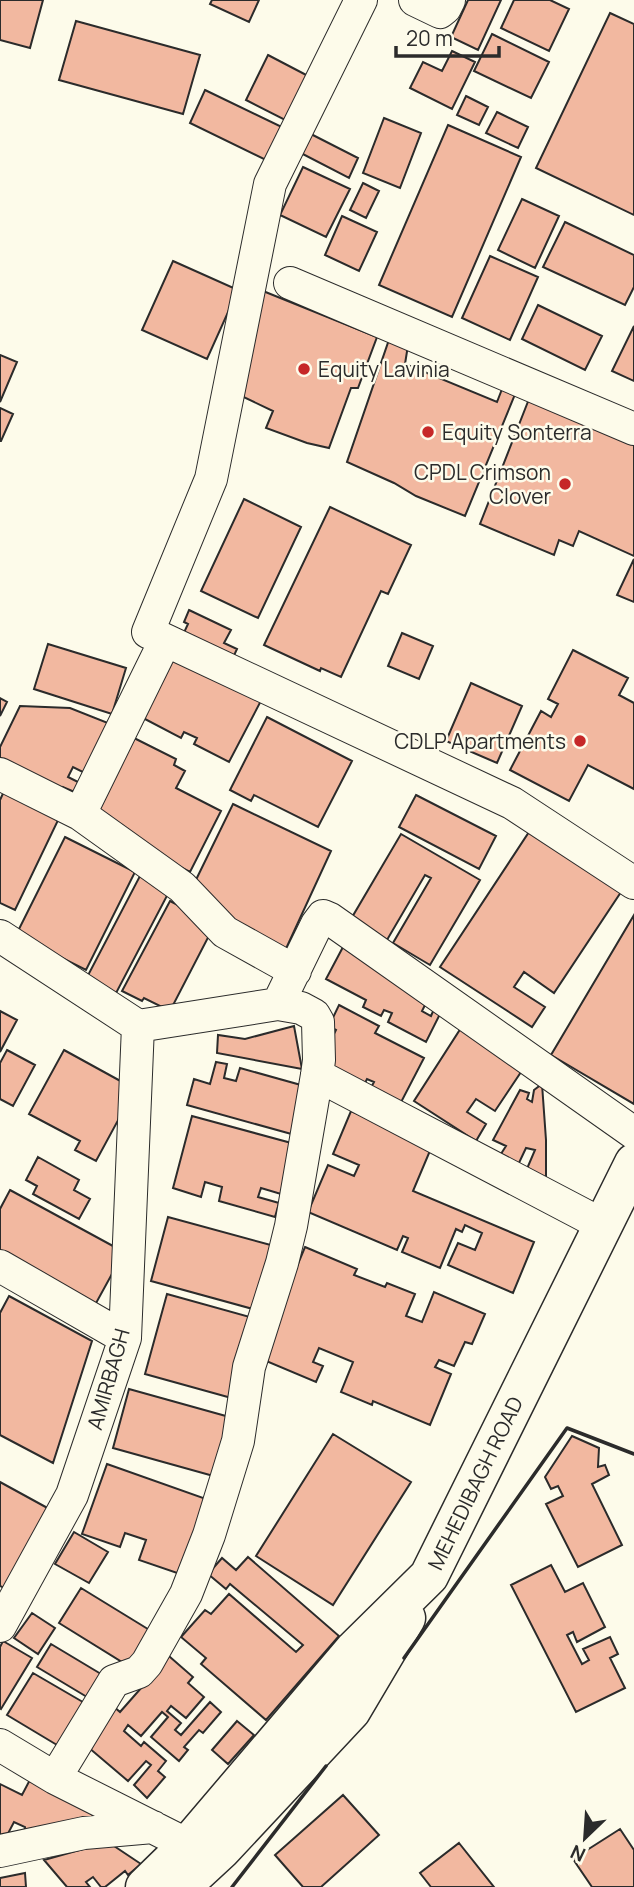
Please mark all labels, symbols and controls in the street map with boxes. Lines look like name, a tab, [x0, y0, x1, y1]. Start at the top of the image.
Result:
scale bar	[396, 14, 499, 58]
text: 20 m	[406, 24, 453, 52]
place label: Equity Lavinia	[318, 355, 450, 383]
marker: Equity Lavinia	[296, 361, 312, 377]
place label: Equity Sonterra	[442, 418, 592, 446]
marker: Equity Sonterra	[420, 424, 436, 440]
place label: CPDL Crimson Clover	[414, 458, 551, 510]
marker: CPDL Crimson Clover	[557, 476, 573, 492]
place label: CDLP Apartments	[394, 727, 566, 755]
marker: CDLP Apartments	[572, 733, 588, 749]
street label: AMIRBAGH	[80, 1325, 136, 1433]
street label: MEHEDIBAGH ROAD	[421, 1392, 529, 1574]
north arrow	[550, 1803, 620, 1873]
text: N	[566, 1839, 589, 1868]

